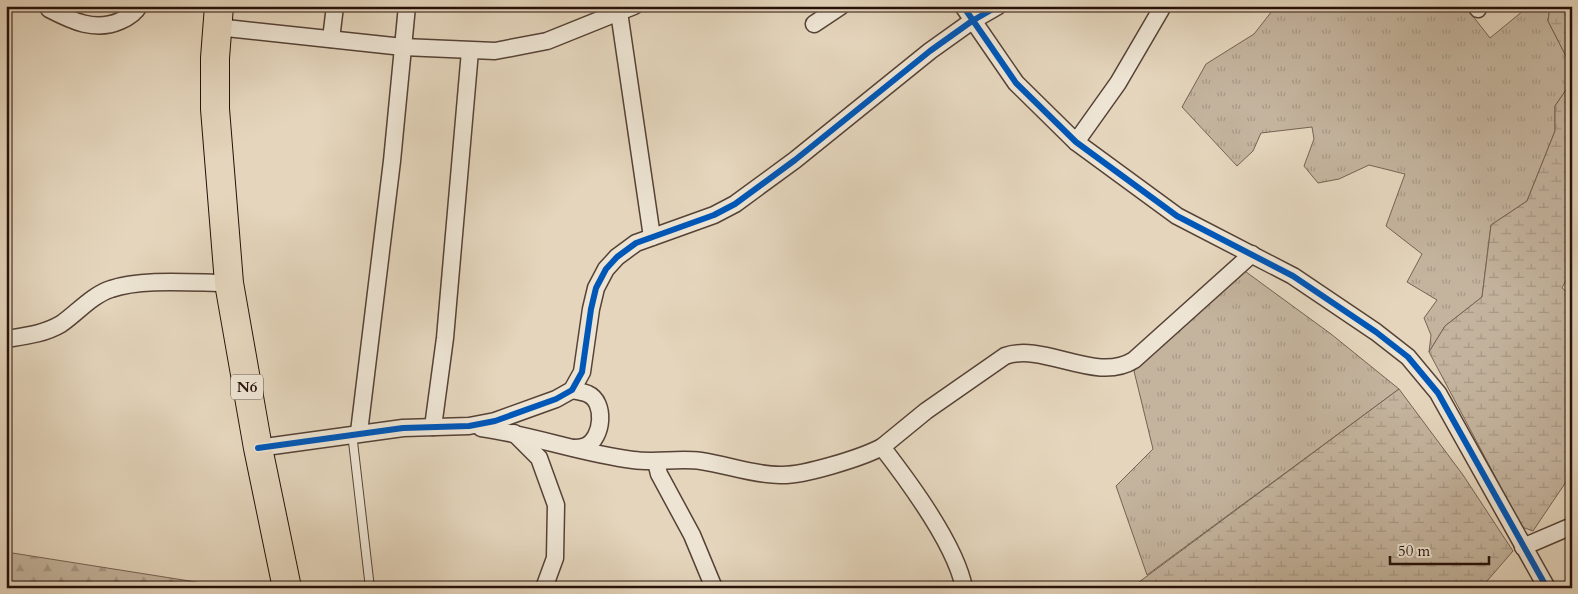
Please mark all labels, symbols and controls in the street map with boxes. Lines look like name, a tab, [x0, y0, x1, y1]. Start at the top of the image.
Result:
road number: N6	[231, 374, 263, 400]
scale bar	[1390, 534, 1489, 566]
text: 50 m	[1398, 541, 1430, 561]

